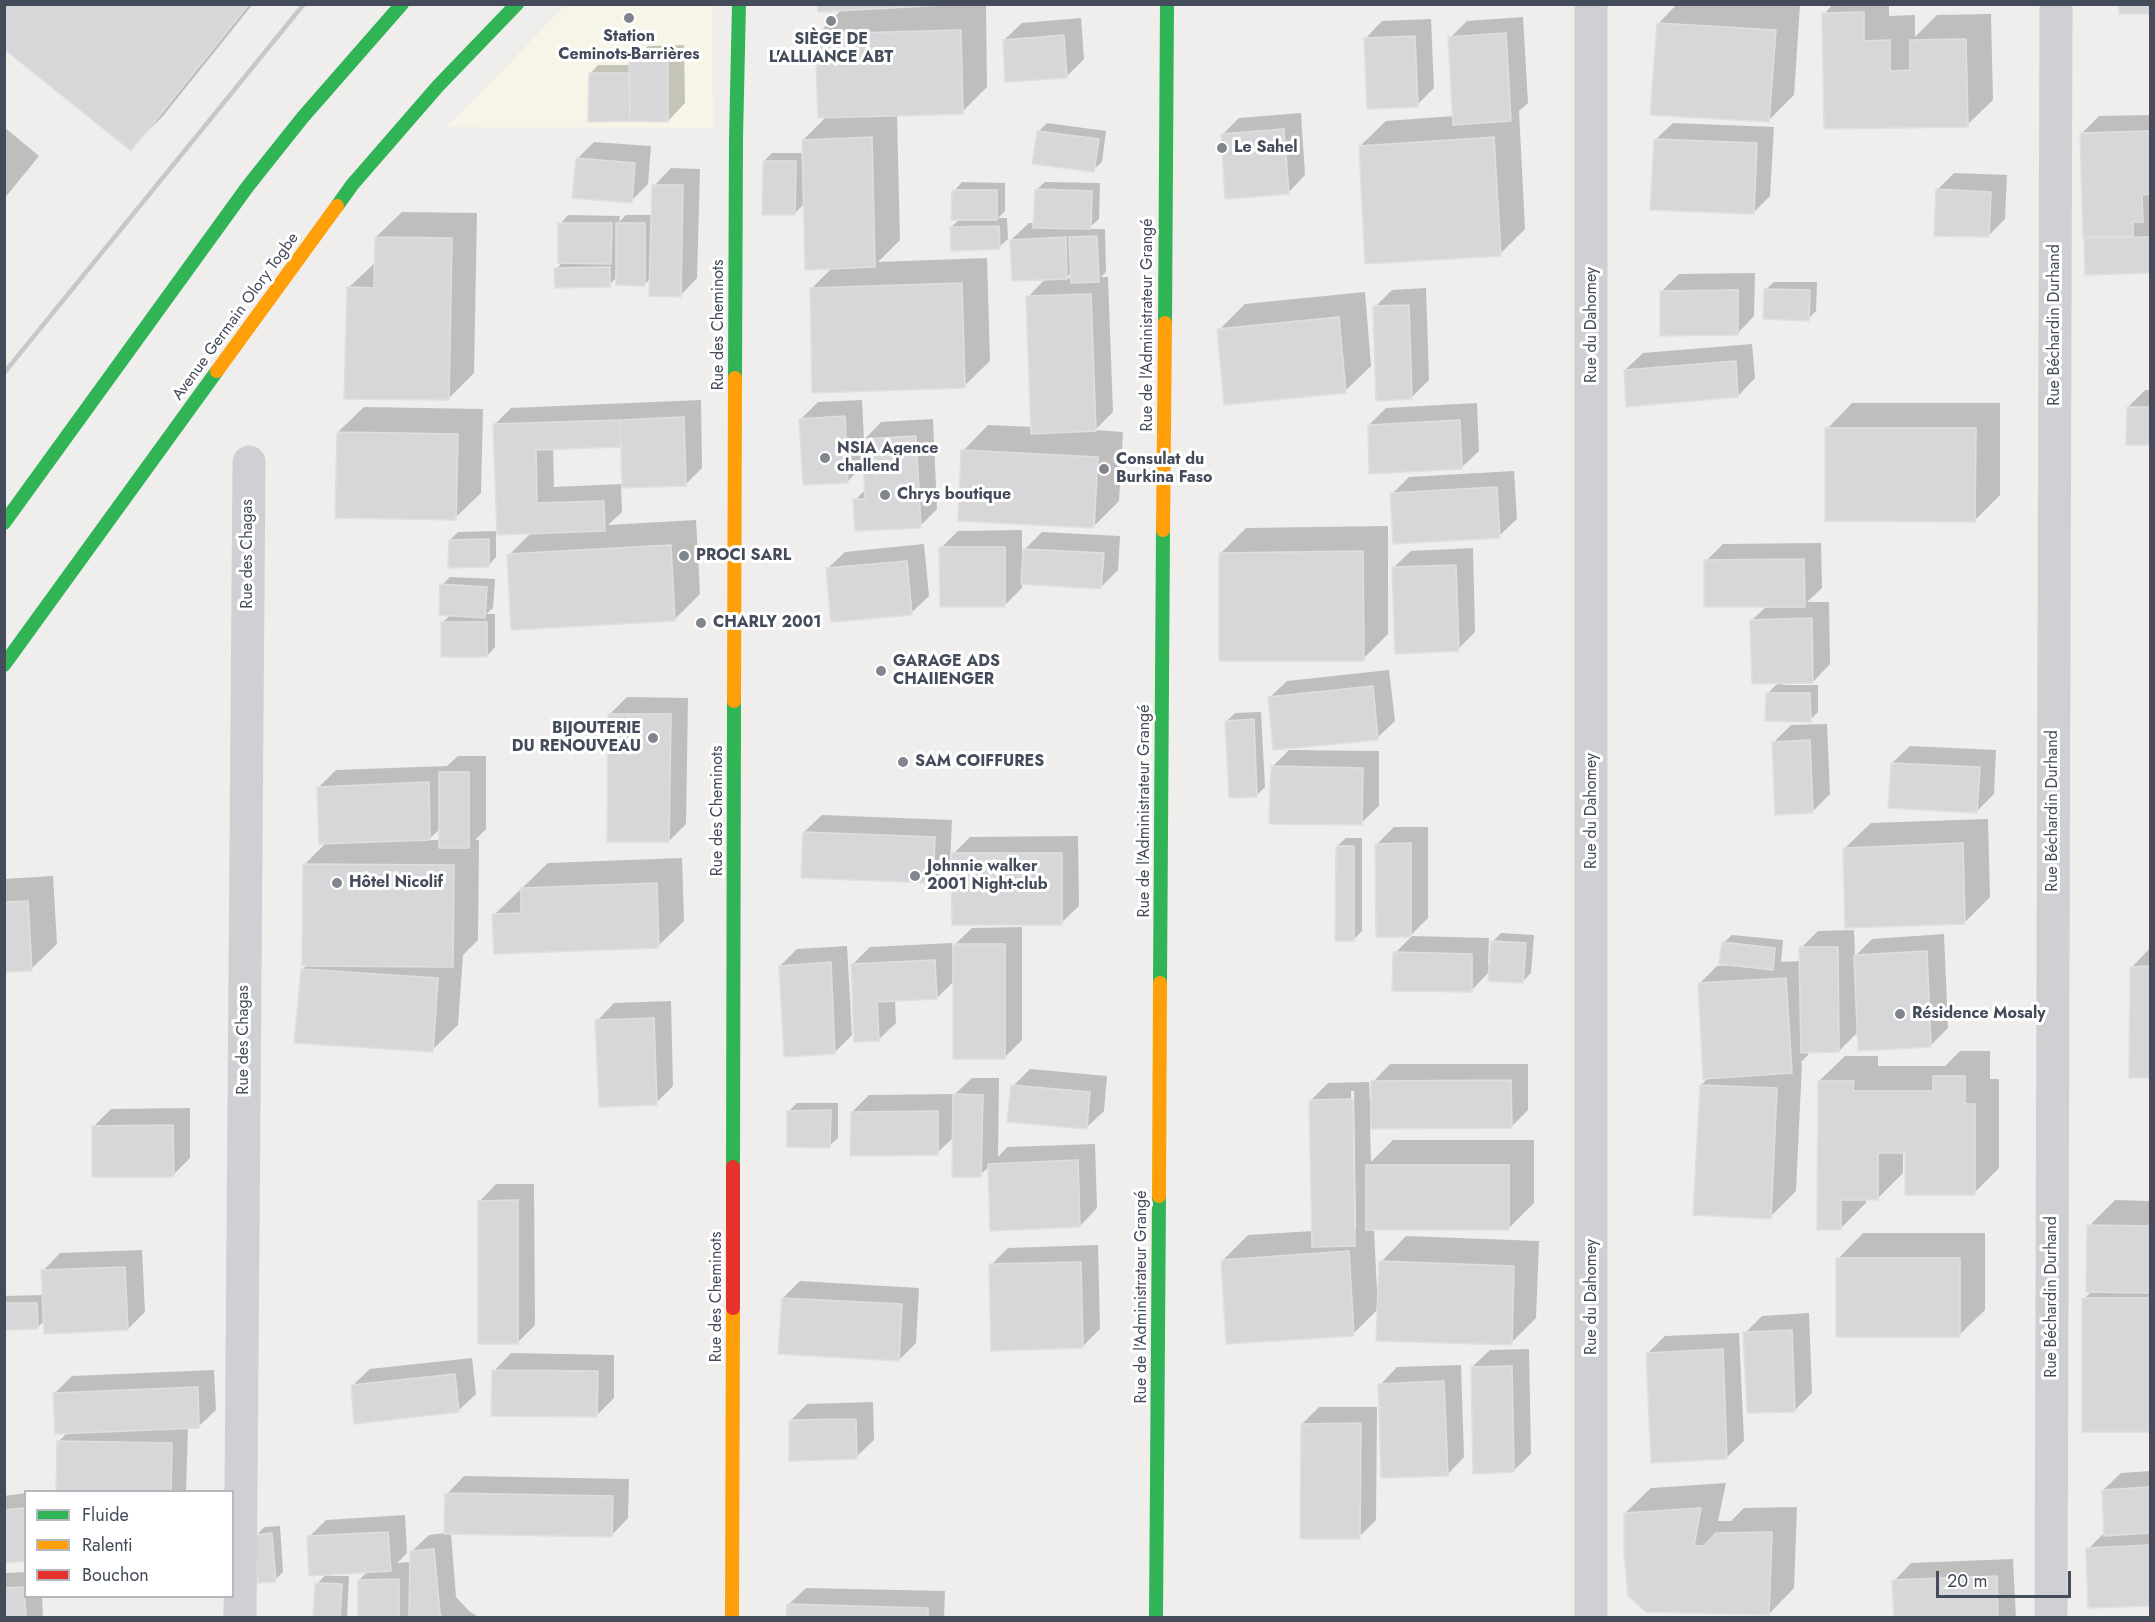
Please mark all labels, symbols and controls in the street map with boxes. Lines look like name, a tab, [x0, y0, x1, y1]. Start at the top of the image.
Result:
marker: Station Ceminots-Barrières	[622, 11, 636, 25]
marker: SIÈGE DE L'ALLIANCE ABT	[824, 14, 838, 28]
place label: Station Ceminots-Barrières	[558, 27, 700, 65]
place label: SIÈGE DE L'ALLIANCE ABT	[769, 30, 893, 68]
place label: Le Sahel	[1234, 138, 1298, 158]
marker: Le Sahel	[1215, 141, 1229, 155]
street label: Rue de l'Administrateur Grangé	[1138, 219, 1158, 431]
street label: Avenue Germain Olory Togbe	[169, 230, 303, 404]
street label: Rue Béchardin Durhand	[2045, 244, 2065, 406]
street label: Rue des Cheminots	[709, 260, 729, 390]
street label: Rue du Dahomey	[1582, 267, 1602, 383]
place label: NSIA Agence challend	[837, 439, 938, 477]
place label: Consulat du Burkina Faso	[1116, 450, 1212, 488]
marker: NSIA Agence challend	[818, 451, 832, 465]
marker: Consulat du Burkina Faso	[1097, 462, 1111, 476]
place label: Chrys boutique	[897, 485, 1011, 505]
marker: Chrys boutique	[878, 488, 892, 502]
street label: Rue des Chagas	[238, 499, 258, 609]
place label: PROCI SARL	[696, 546, 791, 566]
marker: PROCI SARL	[677, 549, 691, 563]
place label: CHARLY 2001	[713, 613, 821, 633]
marker: CHARLY 2001	[694, 616, 708, 630]
place label: GARAGE ADS CHAIIENGER	[893, 652, 1000, 690]
marker: GARAGE ADS CHAIIENGER	[874, 664, 888, 678]
street label: Rue de l'Administrateur Grangé	[1135, 705, 1155, 917]
place label: BIJOUTERIE DU RENOUVEAU	[512, 719, 641, 757]
street label: Rue Béchardin Durhand	[2043, 730, 2063, 892]
marker: BIJOUTERIE DU RENOUVEAU	[646, 731, 660, 745]
street label: Rue des Cheminots	[708, 746, 728, 876]
place label: SAM COIFFURES	[915, 752, 1044, 772]
street label: Rue du Dahomey	[1582, 753, 1602, 869]
marker: SAM COIFFURES	[896, 755, 910, 769]
place label: Johnnie walker 2001 Night-club	[927, 857, 1048, 895]
marker: Johnnie walker 2001 Night-club	[908, 869, 922, 883]
place label: Hôtel Nicolif	[349, 873, 443, 893]
marker: Hôtel Nicolif	[330, 876, 344, 890]
street label: Rue des Chagas	[234, 985, 254, 1095]
place label: Résidence Mosaly	[1912, 1004, 2046, 1024]
marker: Résidence Mosaly	[1893, 1007, 1907, 1021]
street label: Rue de l'Administrateur Grangé	[1132, 1191, 1152, 1403]
street label: Rue Béchardin Durhand	[2042, 1216, 2062, 1378]
street label: Rue des Cheminots	[707, 1232, 727, 1362]
street label: Rue du Dahomey	[1582, 1239, 1602, 1355]
legend	[24, 1490, 234, 1598]
text: Fluide	[82, 1502, 129, 1528]
text: Ralenti	[82, 1532, 133, 1558]
scale bar	[1939, 1559, 2074, 1597]
text: Bouchon	[82, 1562, 149, 1588]
text: 20 m	[1947, 1568, 1987, 1594]

